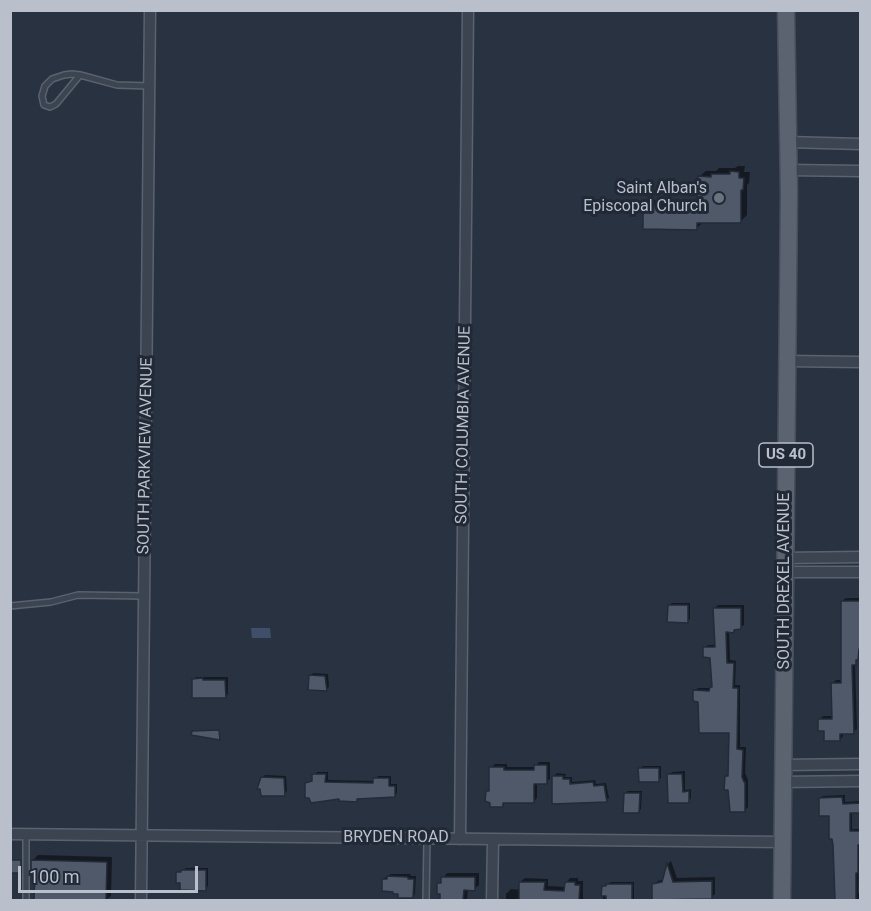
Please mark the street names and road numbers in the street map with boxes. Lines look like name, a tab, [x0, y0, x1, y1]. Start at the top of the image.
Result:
street label: SOUTH COLUMBIA AVENUE	[453, 326, 475, 524]
street label: SOUTH PARKVIEW AVENUE	[135, 357, 157, 555]
road number: US 40	[759, 443, 813, 467]
street label: SOUTH DREXEL AVENUE	[775, 493, 795, 669]
street label: BRYDEN ROAD	[343, 828, 449, 848]

